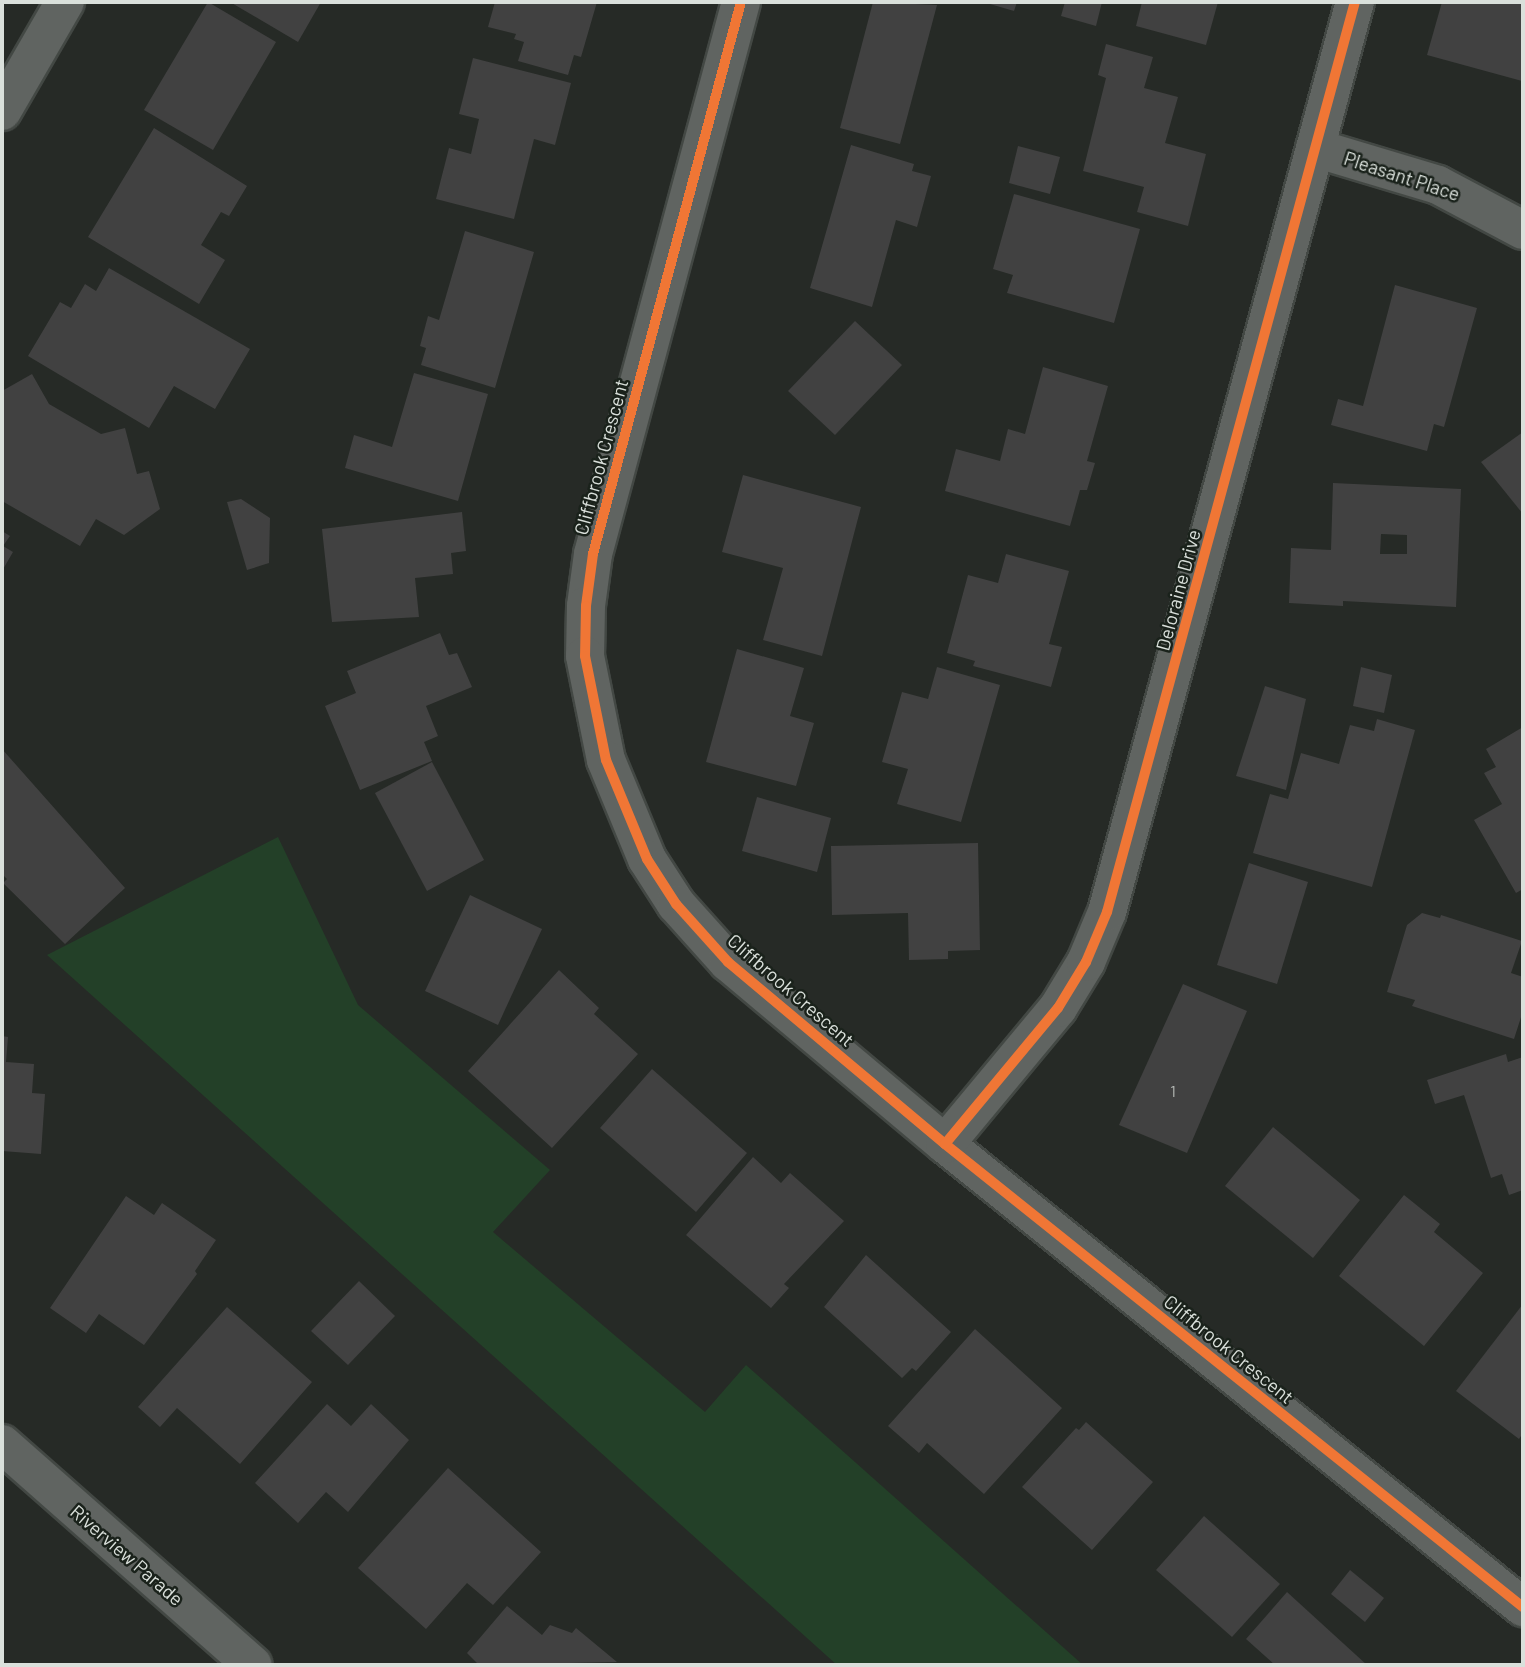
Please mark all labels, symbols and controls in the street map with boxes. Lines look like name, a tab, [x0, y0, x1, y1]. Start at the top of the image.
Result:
street label: Pleasant Place	[1341, 147, 1463, 205]
street label: Cliffbrook Crescent	[569, 377, 633, 537]
street label: Deloraine Drive	[1151, 527, 1205, 653]
street label: Cliffbrook Crescent	[723, 929, 859, 1051]
house number: 1	[1170, 1081, 1176, 1101]
street label: Cliffbrook Crescent	[1160, 1290, 1298, 1408]
street label: Riverview Parade	[66, 1500, 188, 1610]

